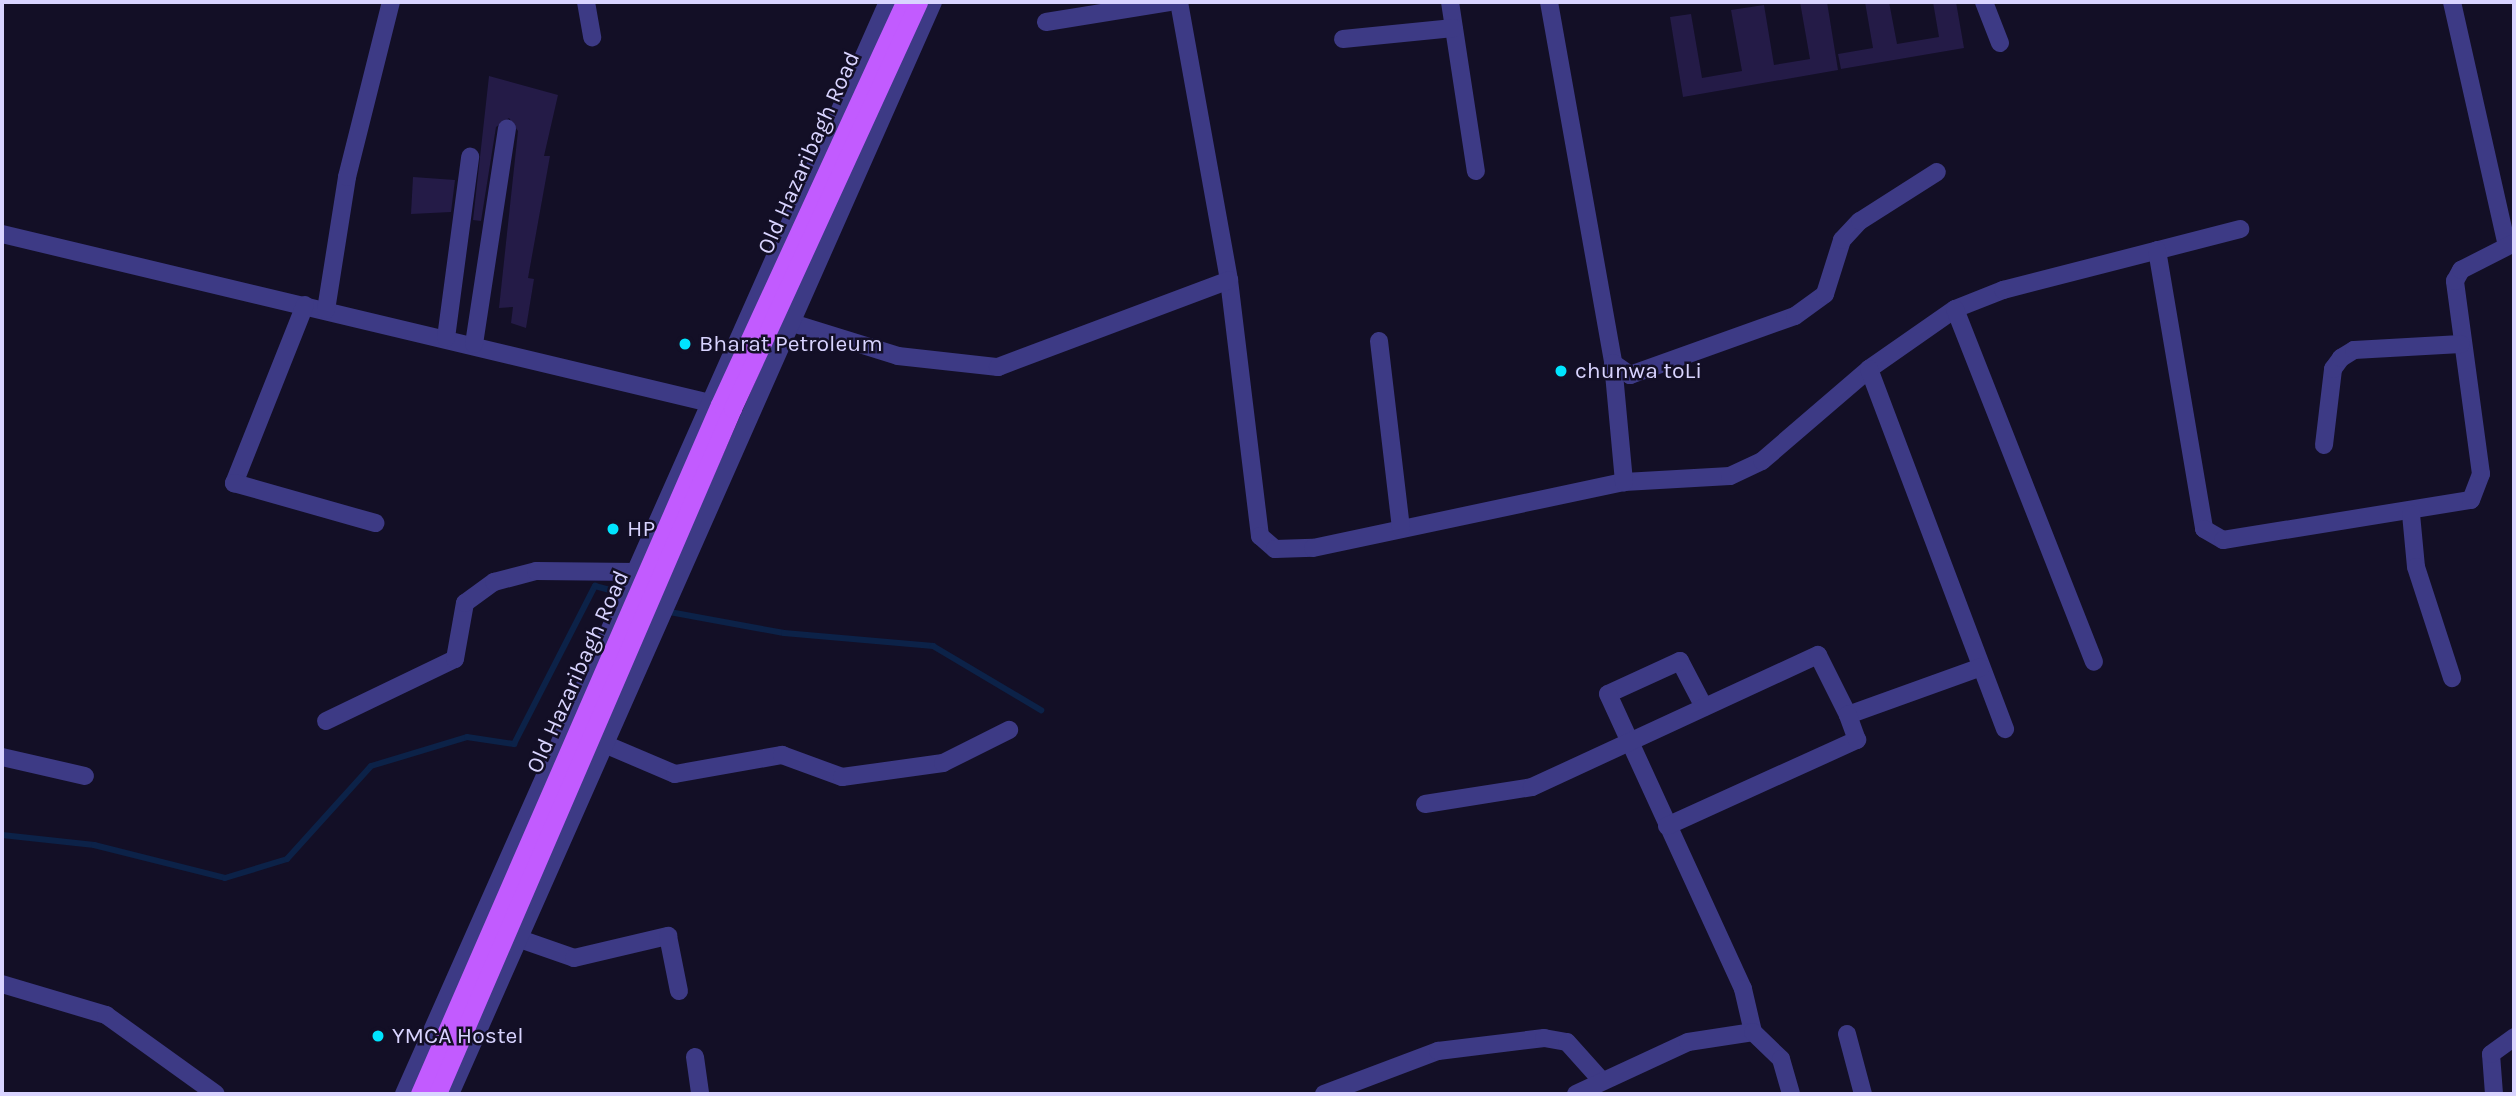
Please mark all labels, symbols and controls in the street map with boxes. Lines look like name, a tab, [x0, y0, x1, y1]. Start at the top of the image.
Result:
street label: Old Hazaribagh Road	[752, 47, 866, 259]
place label: Bharat Petroleum	[699, 330, 883, 358]
marker: Bharat Petroleum	[677, 336, 693, 352]
place label: chunwa toLi	[1575, 357, 1702, 385]
marker: chunwa toLi	[1553, 363, 1569, 379]
place label: HP	[627, 515, 655, 543]
marker: HP	[605, 521, 621, 537]
street label: Old Hazaribagh Road	[521, 566, 635, 778]
place label: YMCA Hostel	[392, 1022, 524, 1050]
marker: YMCA Hostel	[370, 1028, 386, 1044]

